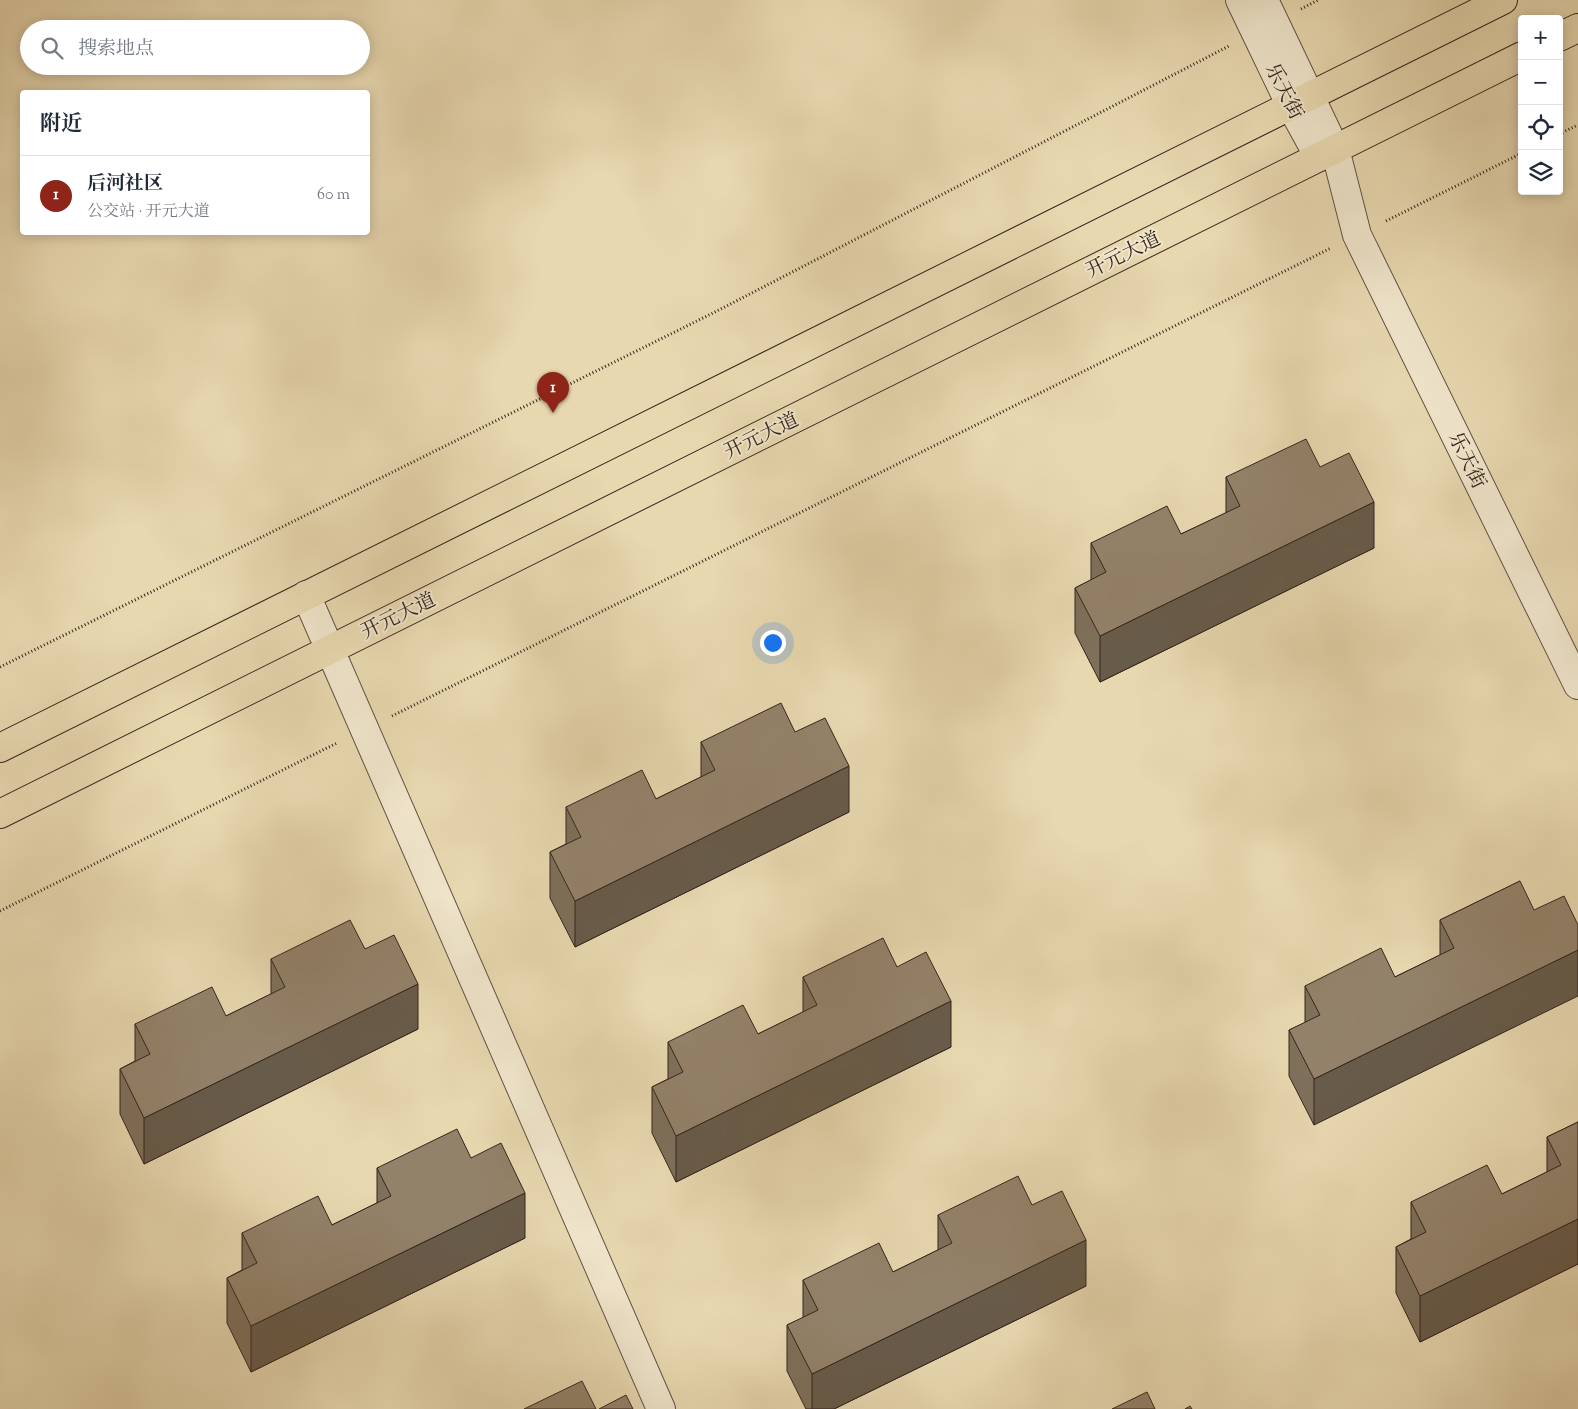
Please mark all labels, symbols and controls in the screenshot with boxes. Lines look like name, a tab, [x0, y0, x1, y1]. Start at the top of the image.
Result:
map controls	[1518, 15, 1563, 195]
button: +	[1518, 15, 1563, 60]
search box	[20, 20, 370, 75]
icon: search	[38, 34, 66, 62]
text: 搜索地点	[78, 36, 154, 63]
street label: 乐天街	[1256, 59, 1309, 125]
button: −	[1518, 60, 1563, 105]
button: locate	[1518, 105, 1563, 150]
text: 附近	[40, 110, 82, 140]
button: layers	[1518, 150, 1563, 195]
text: 后河社区	[87, 171, 163, 198]
text: 1	[53, 184, 59, 207]
text: 60 m	[317, 184, 350, 207]
text: 公交站 · 开元大道	[87, 201, 210, 224]
street label: 开元大道	[1082, 226, 1166, 287]
pin: 1	[537, 372, 569, 413]
street label: 开元大道	[720, 407, 804, 468]
street label: 乐天街	[1440, 428, 1492, 494]
street label: 开元大道	[357, 587, 441, 648]
your location	[760, 630, 786, 656]

